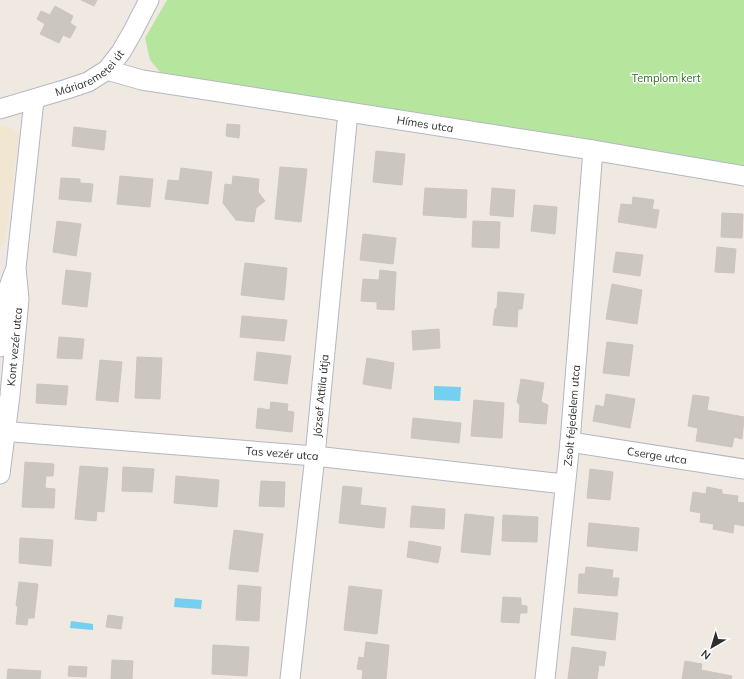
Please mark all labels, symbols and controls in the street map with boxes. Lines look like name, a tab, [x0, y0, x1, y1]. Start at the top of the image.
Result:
street label: Máriaremetei út	[53, 47, 127, 99]
park label: Templom kert	[631, 71, 701, 85]
street label: Hímes utca	[396, 113, 455, 135]
street label: Kont vezér utca	[4, 307, 25, 387]
street label: József Attila útja	[310, 354, 332, 438]
street label: Zsolt fejedelem utca	[561, 364, 583, 467]
street label: Tas vezér utca	[245, 444, 319, 463]
street label: Cserge utca	[626, 444, 688, 467]
north arrow	[692, 627, 732, 667]
text: N	[698, 647, 713, 663]

